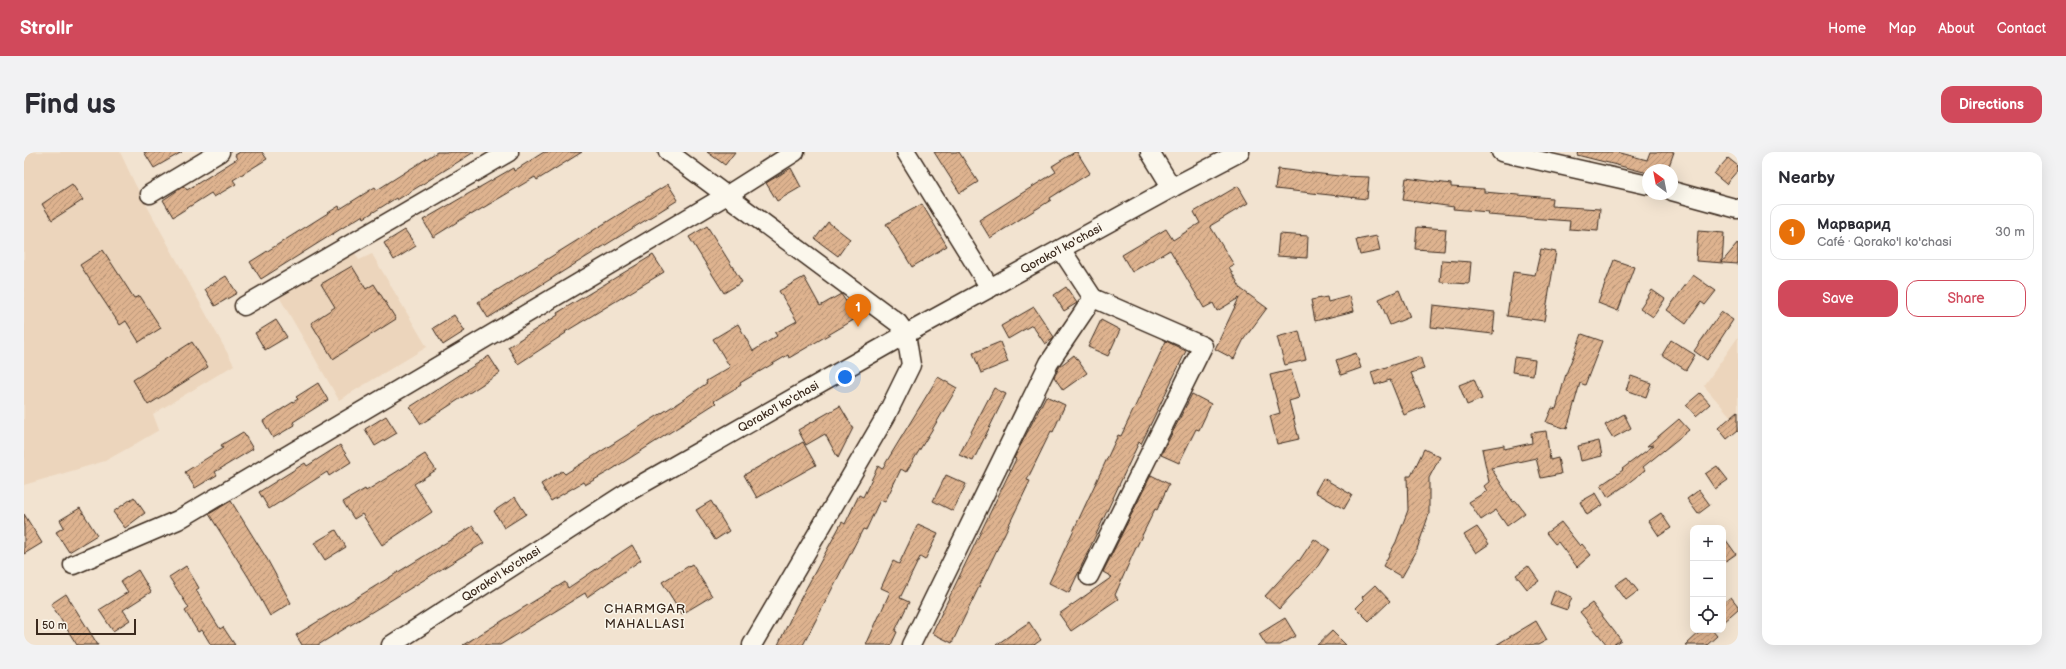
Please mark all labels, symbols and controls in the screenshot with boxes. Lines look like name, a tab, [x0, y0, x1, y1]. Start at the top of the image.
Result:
text: Strollr	[20, 17, 73, 40]
text: Home	[1828, 20, 1866, 37]
text: Map	[1888, 20, 1916, 37]
text: About	[1938, 20, 1975, 37]
text: Contact	[1997, 20, 2046, 37]
button: Directions	[1941, 86, 2042, 123]
text: Find us	[24, 88, 116, 121]
north arrow	[1642, 164, 1678, 200]
text: Nearby	[1778, 168, 1835, 188]
text: Марварид	[1817, 215, 1890, 234]
street label: Qorako'l ko'chasi	[1018, 221, 1105, 278]
text: 1	[1789, 224, 1795, 240]
text: 30 m	[1995, 224, 2025, 240]
text: Café · Qorako'l ko'chasi	[1817, 234, 1952, 250]
button: Save	[1778, 280, 1898, 317]
button: Share	[1906, 280, 2026, 317]
pin: 1	[845, 294, 871, 327]
your location	[835, 367, 855, 387]
street label: Qorako'l ko'chasi	[735, 378, 822, 436]
map controls	[1690, 525, 1726, 633]
button: +	[1690, 525, 1726, 561]
street label: Qorako'l ko'chasi	[459, 543, 544, 605]
button: −	[1690, 561, 1726, 597]
button: locate	[1690, 597, 1726, 633]
district label: CHARMGAR MAHALLASI	[604, 601, 686, 632]
scale bar	[36, 617, 136, 636]
text: 50 m	[42, 619, 67, 632]

